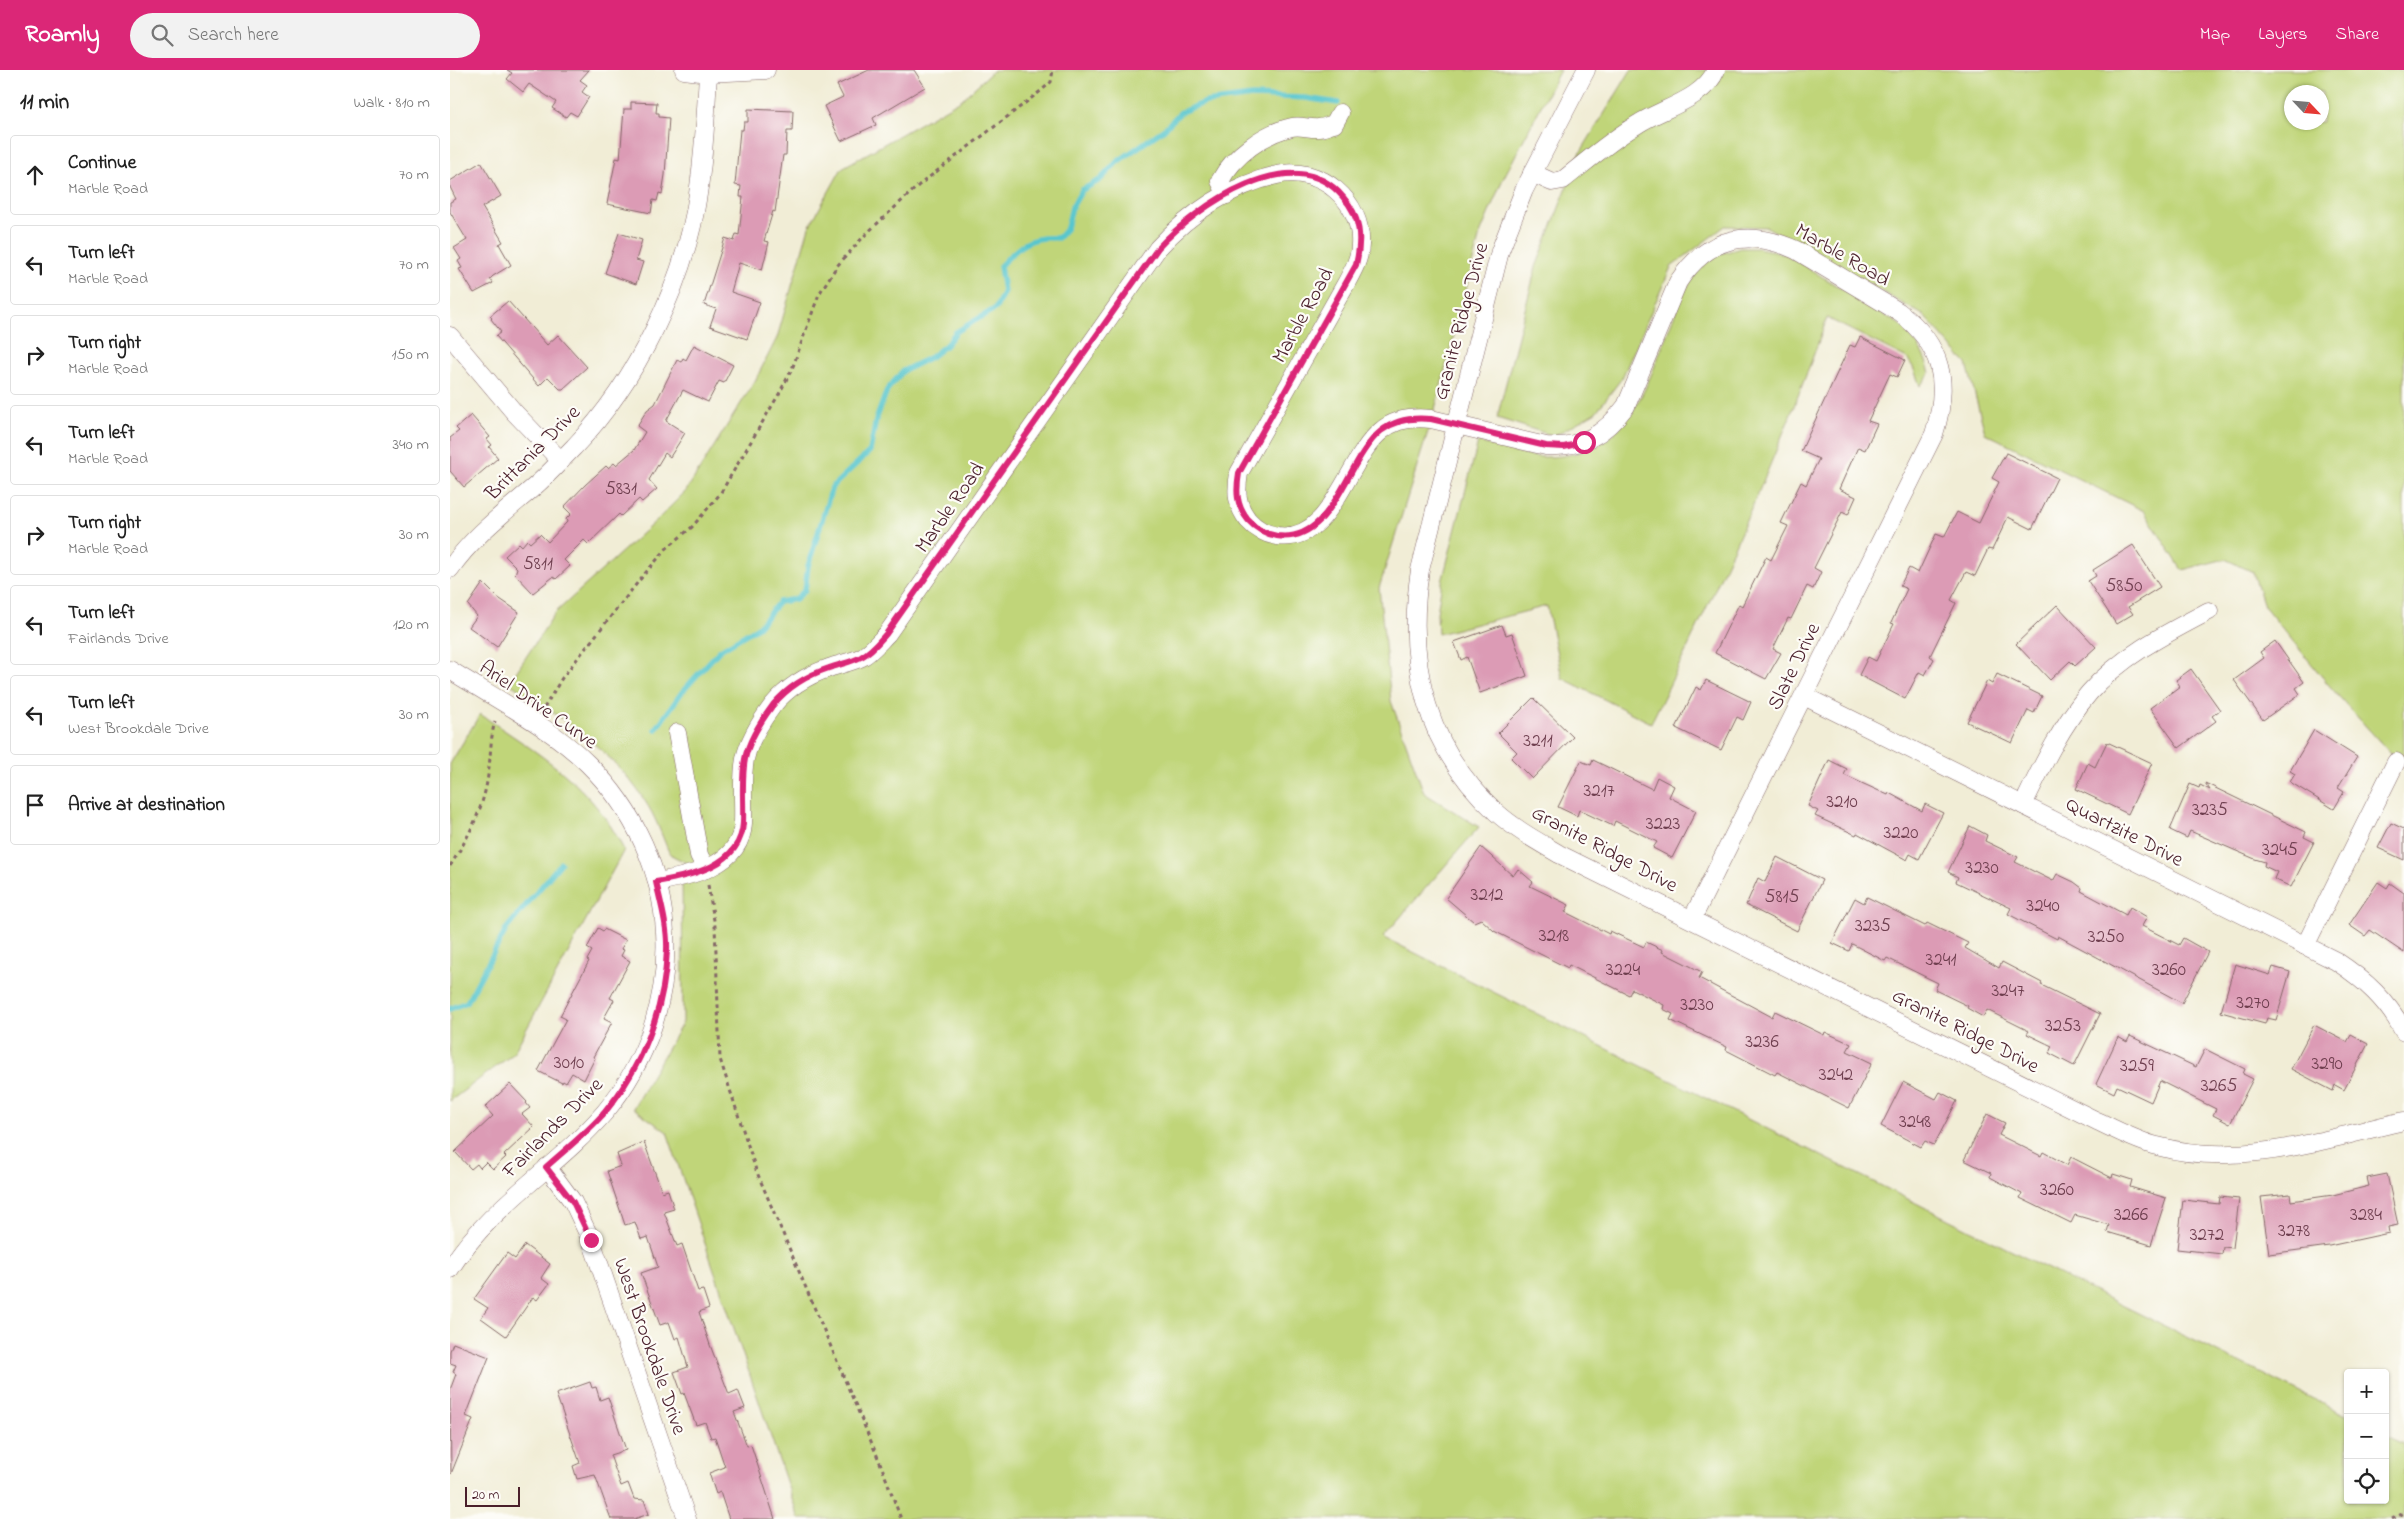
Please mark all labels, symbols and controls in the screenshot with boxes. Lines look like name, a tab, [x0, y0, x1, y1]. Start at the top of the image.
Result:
search box	[130, 13, 480, 58]
text: Roamly	[25, 18, 100, 53]
icon: search	[148, 21, 176, 49]
text: Search here	[188, 22, 279, 49]
text: Map	[2200, 22, 2230, 48]
text: Layers	[2258, 22, 2308, 48]
text: Share	[2336, 22, 2379, 48]
north arrow	[2284, 85, 2329, 130]
text: 11 min	[20, 88, 69, 118]
text: Walk · 810 m	[353, 91, 430, 115]
text: Continue	[68, 150, 136, 177]
icon: ahead	[21, 161, 49, 189]
text: 70 m	[399, 163, 429, 187]
text: Marble Road	[68, 177, 148, 201]
street label: Marble Road	[1789, 217, 1895, 295]
street label: Granite Ridge Drive	[1426, 239, 1499, 404]
text: Turn left	[68, 240, 135, 267]
icon: left	[21, 251, 49, 279]
text: 70 m	[399, 253, 429, 277]
street label: Marble Road	[1265, 263, 1342, 369]
text: Marble Road	[68, 267, 148, 291]
text: Turn right	[68, 330, 141, 357]
icon: right	[21, 341, 49, 369]
text: 150 m	[391, 343, 429, 367]
text: Marble Road	[68, 357, 148, 381]
street label: Brittania Drive	[478, 398, 588, 509]
text: Turn left	[68, 420, 135, 447]
icon: left	[21, 431, 49, 459]
route start	[1573, 431, 1596, 454]
text: 340 m	[392, 433, 429, 457]
text: Marble Road	[68, 447, 148, 471]
street label: Marble Road	[908, 456, 993, 560]
house number: 5831	[605, 476, 637, 503]
text: Turn right	[68, 510, 141, 537]
icon: right	[21, 521, 49, 549]
text: 30 m	[399, 523, 429, 547]
text: Marble Road	[68, 537, 148, 561]
house number: 5811	[523, 551, 553, 578]
house number: 5850	[2105, 573, 2143, 600]
text: Turn left	[68, 600, 135, 627]
icon: left	[21, 611, 49, 639]
text: 120 m	[393, 613, 429, 637]
street label: Slate Drive	[1761, 618, 1829, 716]
text: Fairlands Drive	[68, 627, 169, 651]
street label: Ariel Drive Curve	[472, 654, 604, 758]
text: Turn left	[68, 690, 135, 717]
icon: left	[21, 701, 49, 729]
text: 30 m	[399, 703, 429, 727]
text: West Brookdale Drive	[68, 717, 209, 741]
house number: 3211	[1523, 728, 1553, 755]
house number: 3217	[1583, 778, 1615, 805]
house number: 3210	[1826, 789, 1858, 816]
street label: Quartzite Drive	[2060, 790, 2189, 876]
icon: arrive	[21, 791, 49, 819]
text: Arrive at destination	[68, 792, 225, 819]
house number: 3235	[2192, 797, 2228, 824]
street label: Granite Ridge Drive	[1525, 798, 1683, 903]
house number: 3223	[1646, 811, 1680, 838]
house number: 3220	[1884, 820, 1918, 847]
house number: 3245	[2262, 837, 2298, 864]
house number: 3230	[1965, 855, 1999, 882]
house number: 3212	[1471, 882, 1503, 909]
house number: 5815	[1765, 884, 1800, 911]
house number: 3240	[2026, 893, 2060, 920]
house number: 3235	[1855, 913, 1891, 940]
house number: 3218	[1539, 923, 1569, 950]
house number: 3250	[2088, 924, 2124, 951]
house number: 3241	[1925, 947, 1957, 974]
house number: 3224	[1606, 957, 1640, 984]
house number: 3260	[2152, 957, 2186, 984]
house number: 3247	[1992, 978, 2025, 1005]
street label: Granite Ridge Drive	[1885, 982, 2045, 1084]
house number: 3270	[2236, 990, 2270, 1017]
house number: 3230	[1680, 992, 1714, 1019]
house number: 3253	[2045, 1013, 2081, 1040]
house number: 3236	[1745, 1029, 1779, 1056]
house number: 3010	[554, 1050, 584, 1077]
house number: 3290	[2311, 1051, 2343, 1078]
house number: 3259	[2120, 1053, 2154, 1080]
house number: 3242	[1819, 1062, 1853, 1089]
street label: Fairlands Drive	[495, 1071, 611, 1186]
house number: 3265	[2201, 1073, 2237, 1100]
house number: 3248	[1899, 1109, 1931, 1136]
house number: 3260	[2040, 1177, 2074, 1204]
house number: 3266	[2114, 1202, 2148, 1229]
house number: 3284	[2350, 1202, 2382, 1229]
house number: 3278	[2278, 1218, 2310, 1245]
house number: 3272	[2190, 1222, 2224, 1249]
route end	[580, 1229, 603, 1252]
street label: West Brookdale Drive	[605, 1254, 694, 1440]
map controls	[2344, 1369, 2389, 1504]
button: +	[2344, 1369, 2389, 1414]
button: −	[2344, 1414, 2389, 1459]
button: locate	[2344, 1459, 2389, 1504]
scale bar	[465, 1484, 520, 1507]
text: 20 m	[472, 1485, 499, 1506]

